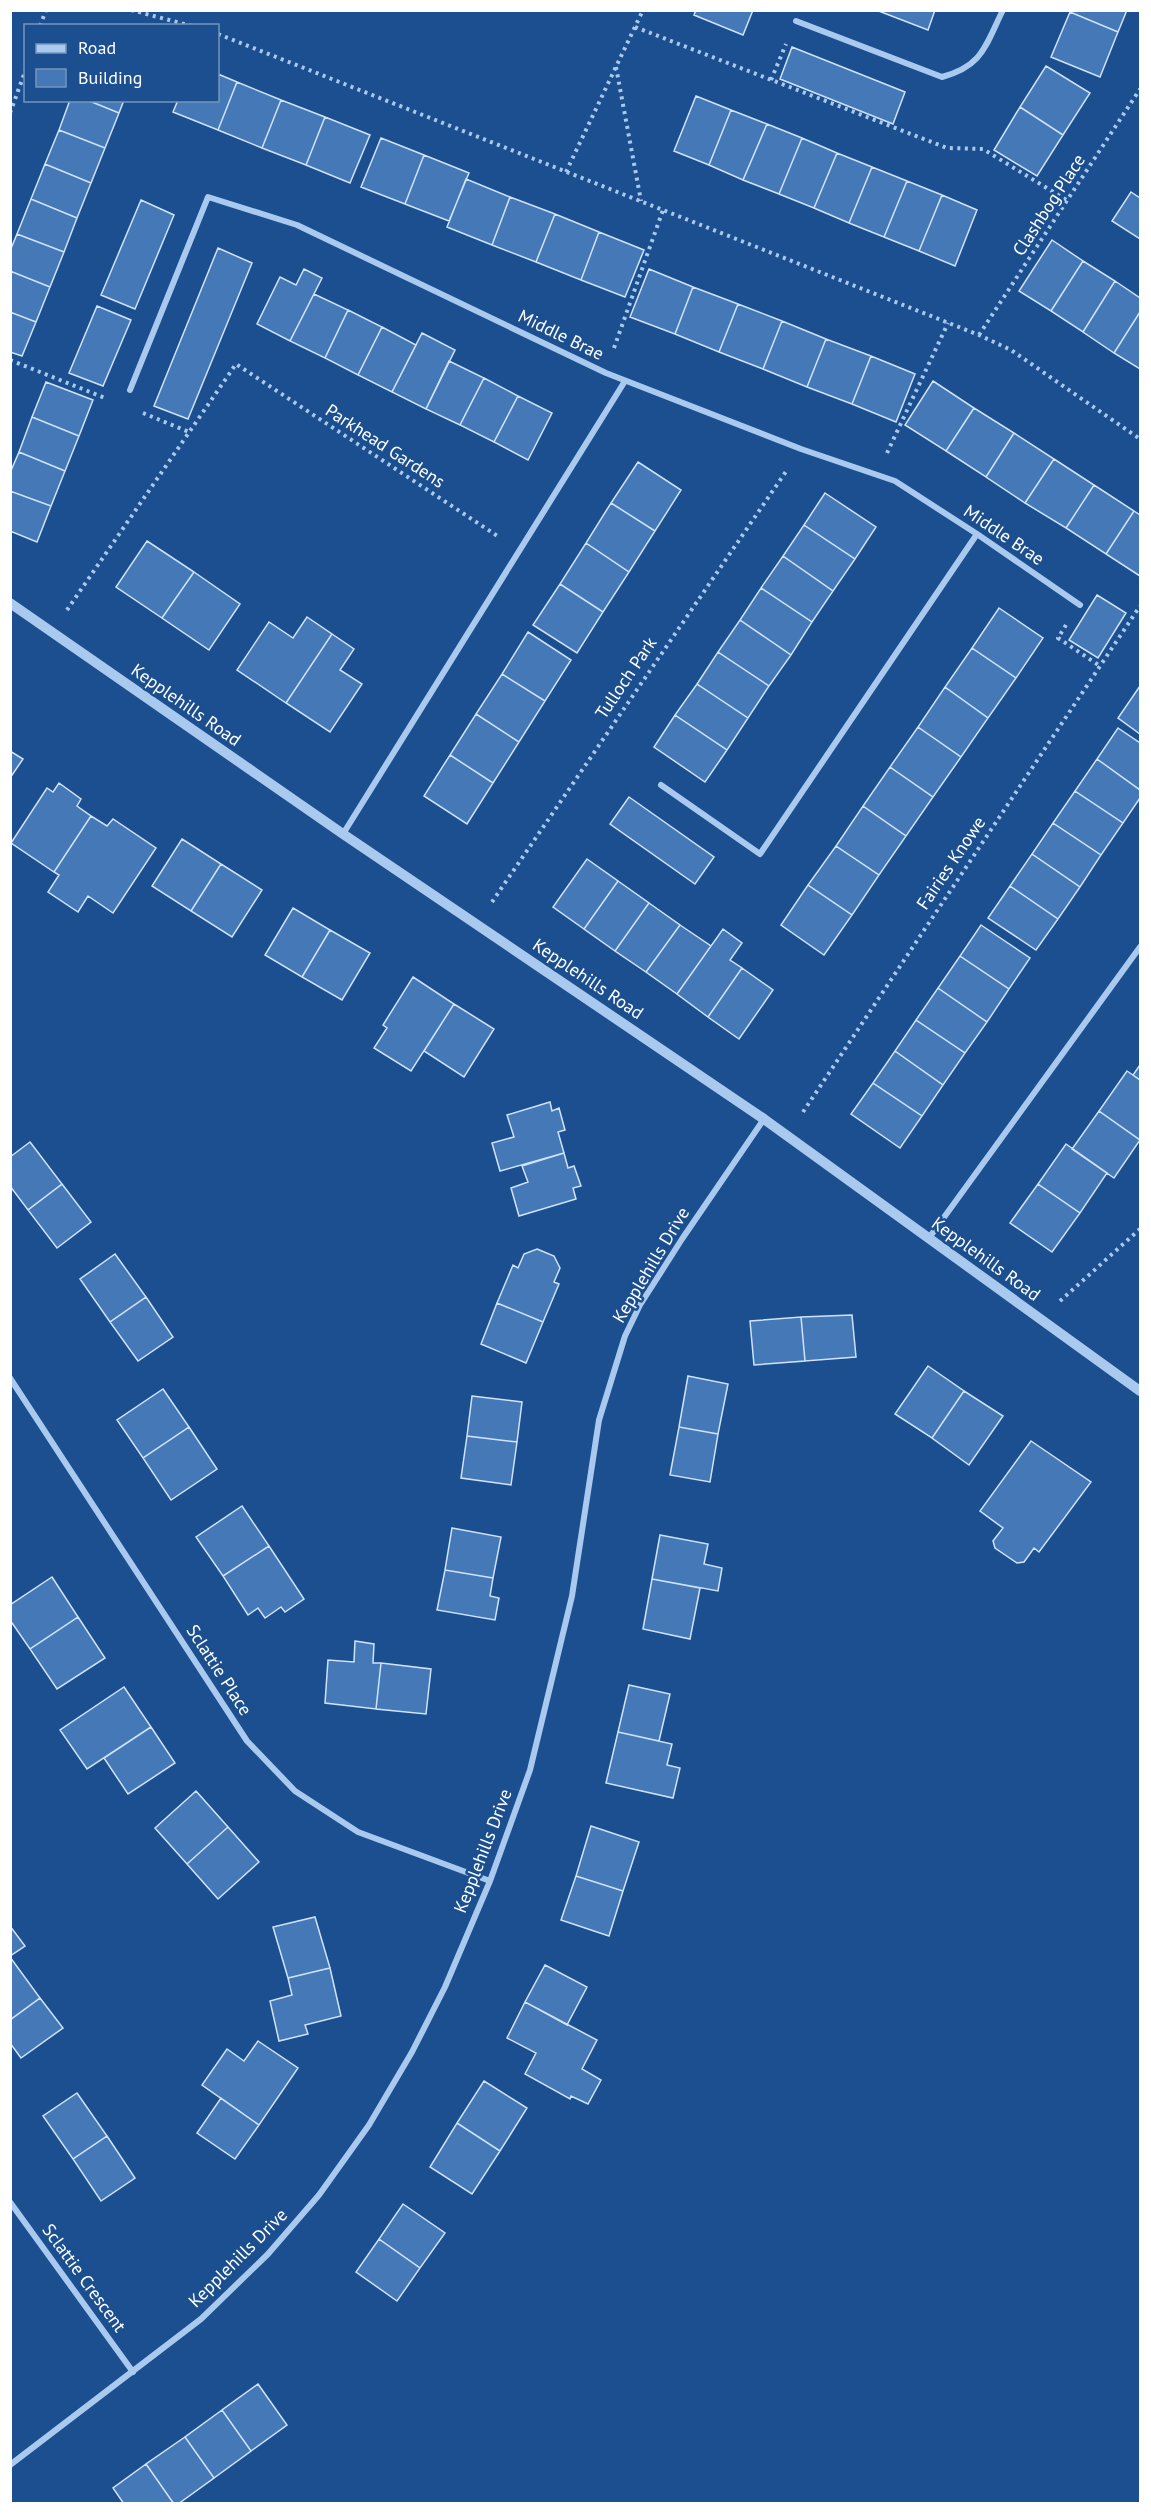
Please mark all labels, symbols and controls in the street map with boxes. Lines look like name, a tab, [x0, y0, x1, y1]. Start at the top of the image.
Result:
legend	[24, 24, 219, 102]
text: Road	[78, 36, 116, 59]
text: Building	[78, 66, 142, 89]
street label: Clashbog Place	[1007, 149, 1090, 260]
street label: Middle Brae	[515, 304, 608, 365]
street label: Parkhead Gardens	[321, 398, 449, 493]
street label: Middle Brae	[960, 499, 1049, 570]
street label: Tulloch Park	[590, 632, 662, 723]
street label: Kepplehills Road	[127, 658, 246, 751]
street label: Fairies Knowe	[911, 812, 990, 914]
street label: Kepplehills Road	[528, 933, 648, 1024]
street label: Kepplehills Drive	[607, 1203, 694, 1327]
street label: Kepplehills Road	[927, 1211, 1045, 1306]
street label: Sclattie Place	[181, 1620, 257, 1720]
street label: Kepplehills Drive	[448, 1786, 517, 1916]
street label: Kepplehills Drive	[183, 2203, 292, 2312]
street label: Sclattie Crescent	[37, 2219, 131, 2336]

